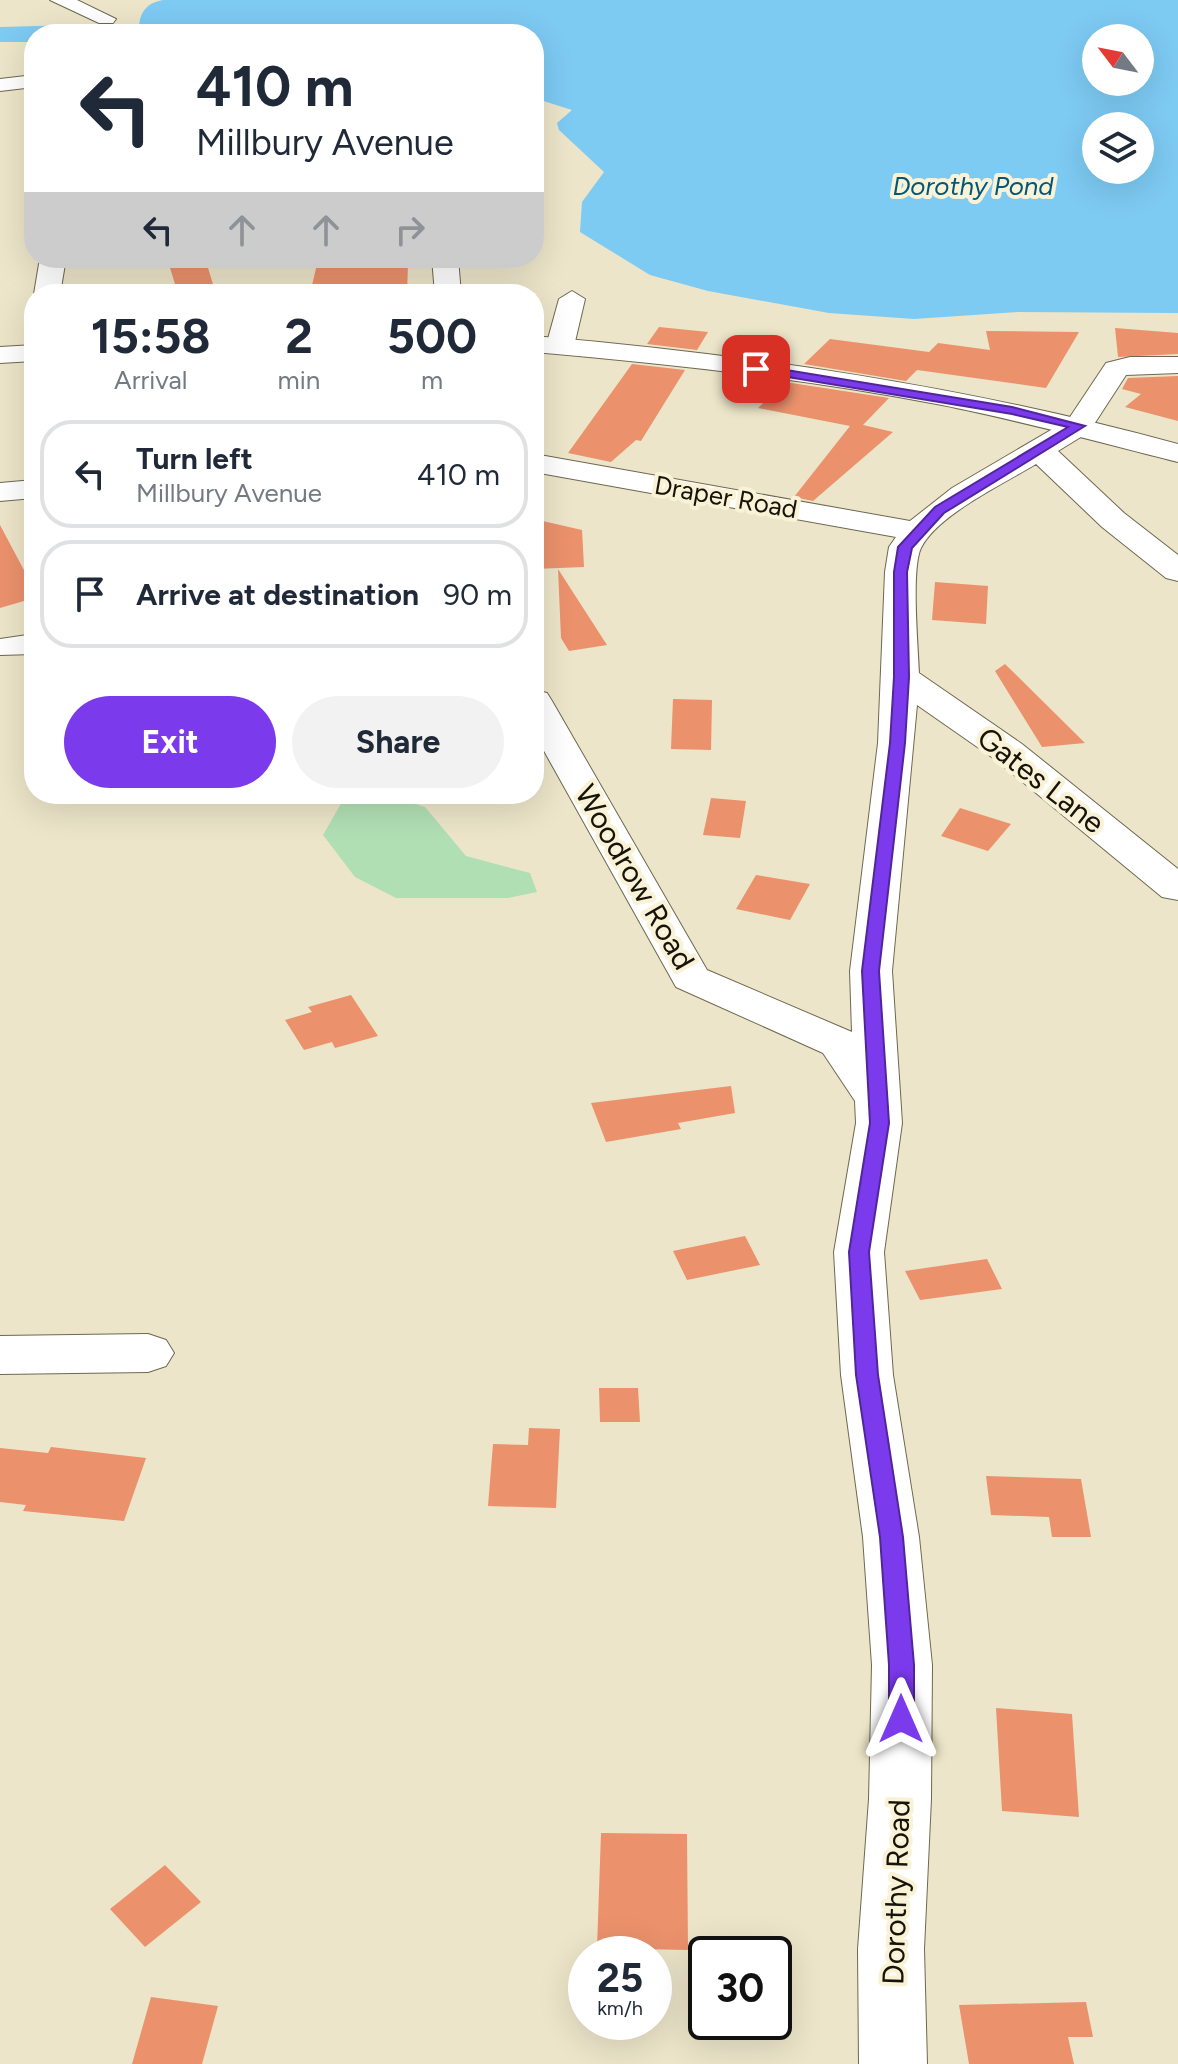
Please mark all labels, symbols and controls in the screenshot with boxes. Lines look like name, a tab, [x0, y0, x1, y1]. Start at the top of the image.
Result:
north arrow	[1082, 24, 1154, 96]
map controls	[1082, 24, 1154, 184]
text: 410 m	[196, 53, 354, 120]
icon: left	[64, 56, 168, 160]
button: layers	[1082, 112, 1154, 184]
text: Millbury Avenue	[196, 121, 454, 164]
water label: Dorothy Pond	[892, 170, 1054, 202]
icon: left	[136, 208, 180, 252]
icon: ahead	[220, 208, 264, 252]
icon: ahead	[304, 208, 348, 252]
icon: right	[388, 208, 432, 252]
text: 15:58	[91, 307, 211, 365]
text: 2	[285, 307, 313, 365]
text: 500	[387, 307, 477, 365]
pin	[722, 335, 790, 403]
icon: arrive	[734, 347, 778, 391]
text: Arrival	[114, 364, 187, 396]
text: min	[278, 364, 320, 396]
text: m	[421, 364, 443, 396]
text: Turn left	[136, 440, 253, 477]
icon: left	[68, 452, 112, 496]
text: 410 m	[417, 456, 500, 493]
street label: Draper Road	[652, 469, 800, 525]
text: Millbury Avenue	[136, 477, 322, 509]
icon: arrive	[68, 572, 112, 616]
text: Arrive at destination	[136, 576, 419, 613]
text: 90 m	[443, 576, 512, 613]
button: Exit	[64, 696, 276, 788]
button: Share	[292, 696, 504, 788]
street label: Gates Lane	[970, 719, 1112, 841]
street label: Woodrow Road	[567, 778, 703, 976]
position arrow	[859, 1677, 943, 1761]
street label: Dorothy Road	[874, 1799, 918, 1985]
speed limit sign: 30	[688, 1936, 792, 2040]
text: 25	[597, 1954, 643, 2002]
text: km/h	[597, 1996, 643, 2020]

